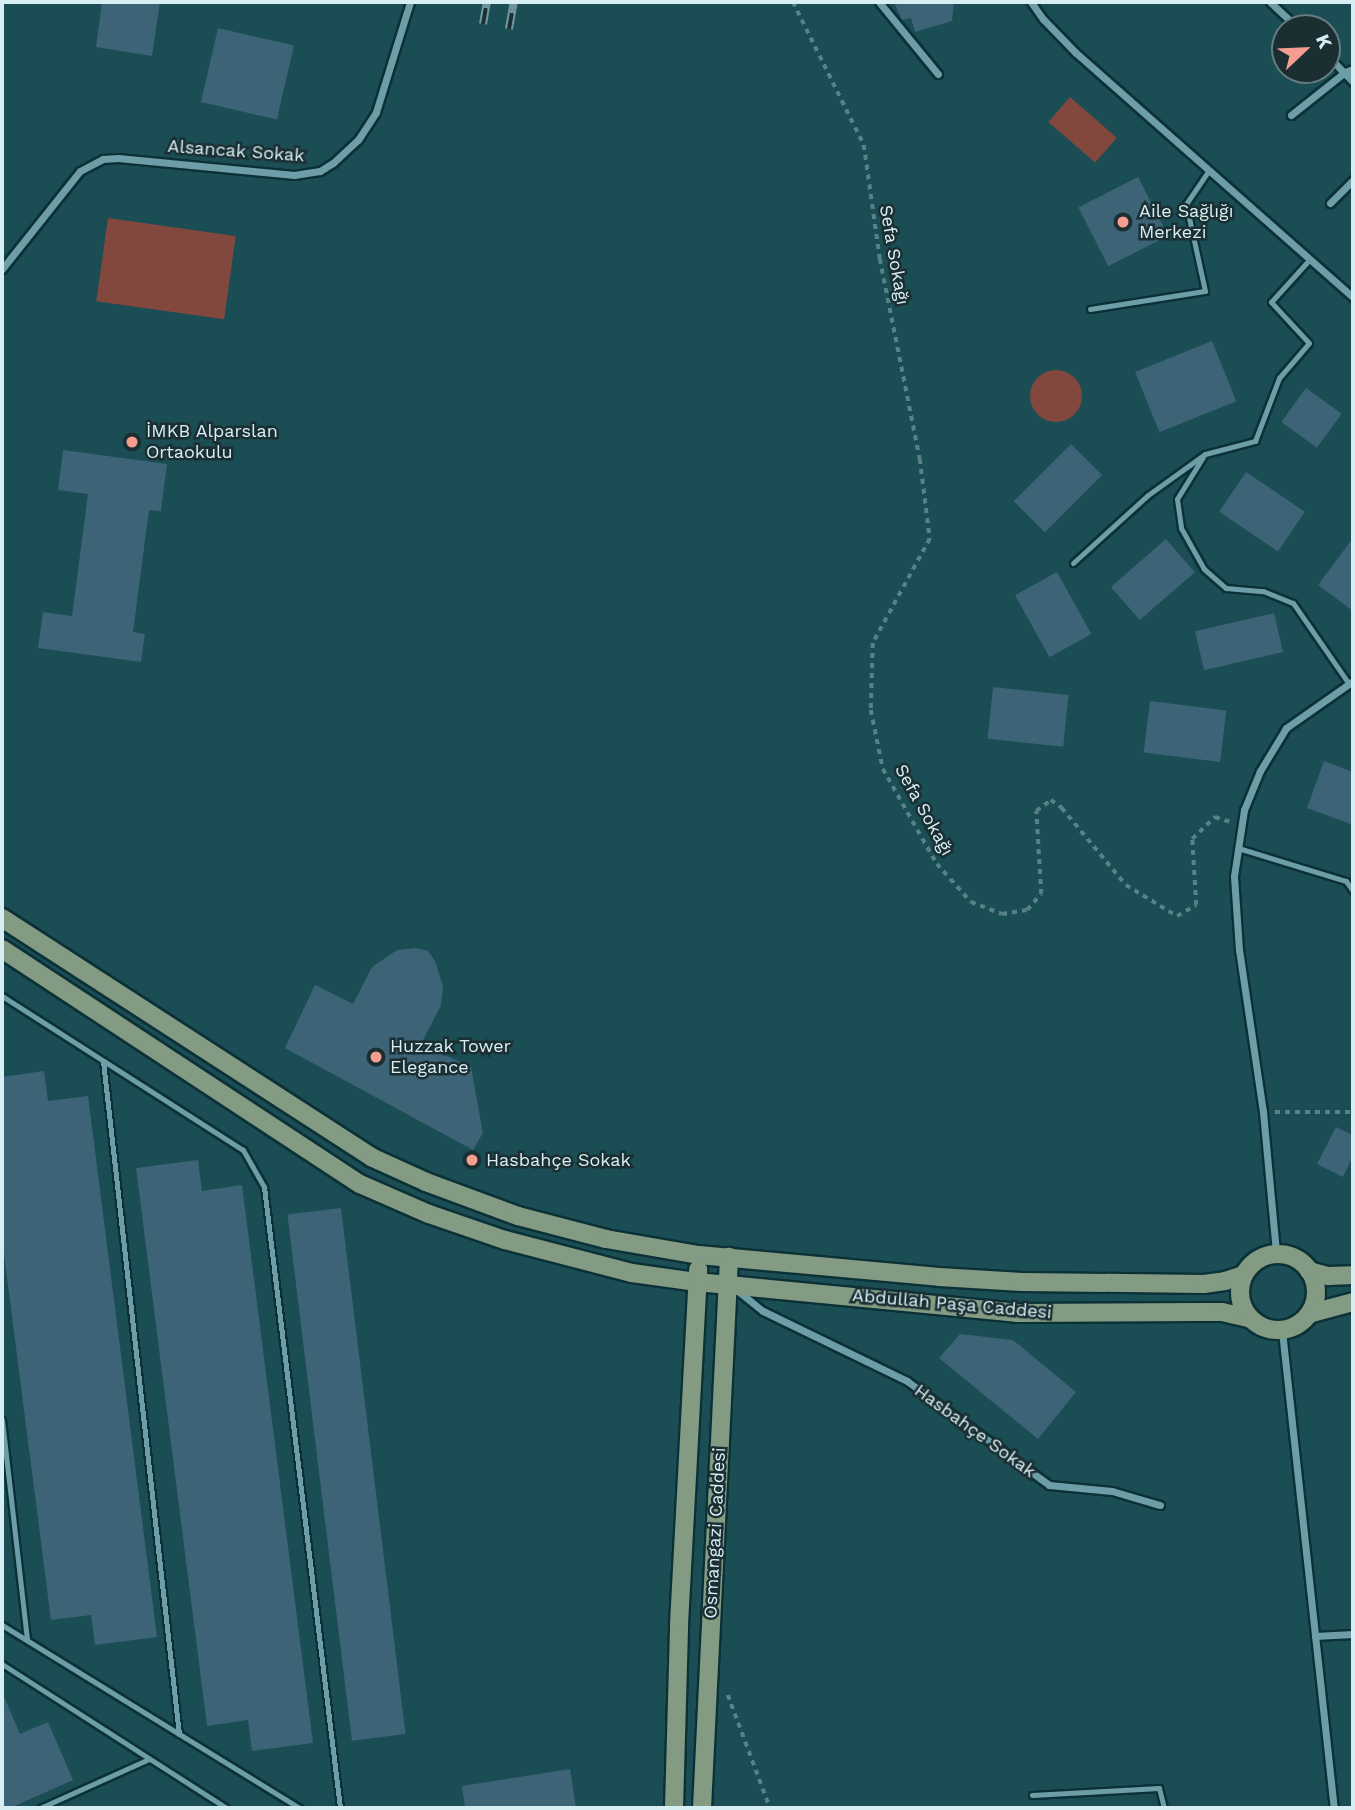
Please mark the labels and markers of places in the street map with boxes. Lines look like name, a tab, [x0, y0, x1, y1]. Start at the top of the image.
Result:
place label: Aile Sağlığı Merkezi	[1139, 201, 1233, 244]
marker: Aile Sağlığı Merkezi	[1113, 212, 1133, 232]
place label: İMKB Alparslan Ortaokulu	[146, 421, 279, 464]
marker: İMKB Alparslan Ortaokulu	[124, 434, 140, 450]
place label: Huzzak Tower Elegance	[390, 1036, 512, 1078]
marker: Huzzak Tower Elegance	[368, 1049, 384, 1065]
place label: Hasbahçe Sokak	[486, 1149, 631, 1171]
marker: Hasbahçe Sokak	[464, 1152, 480, 1168]

